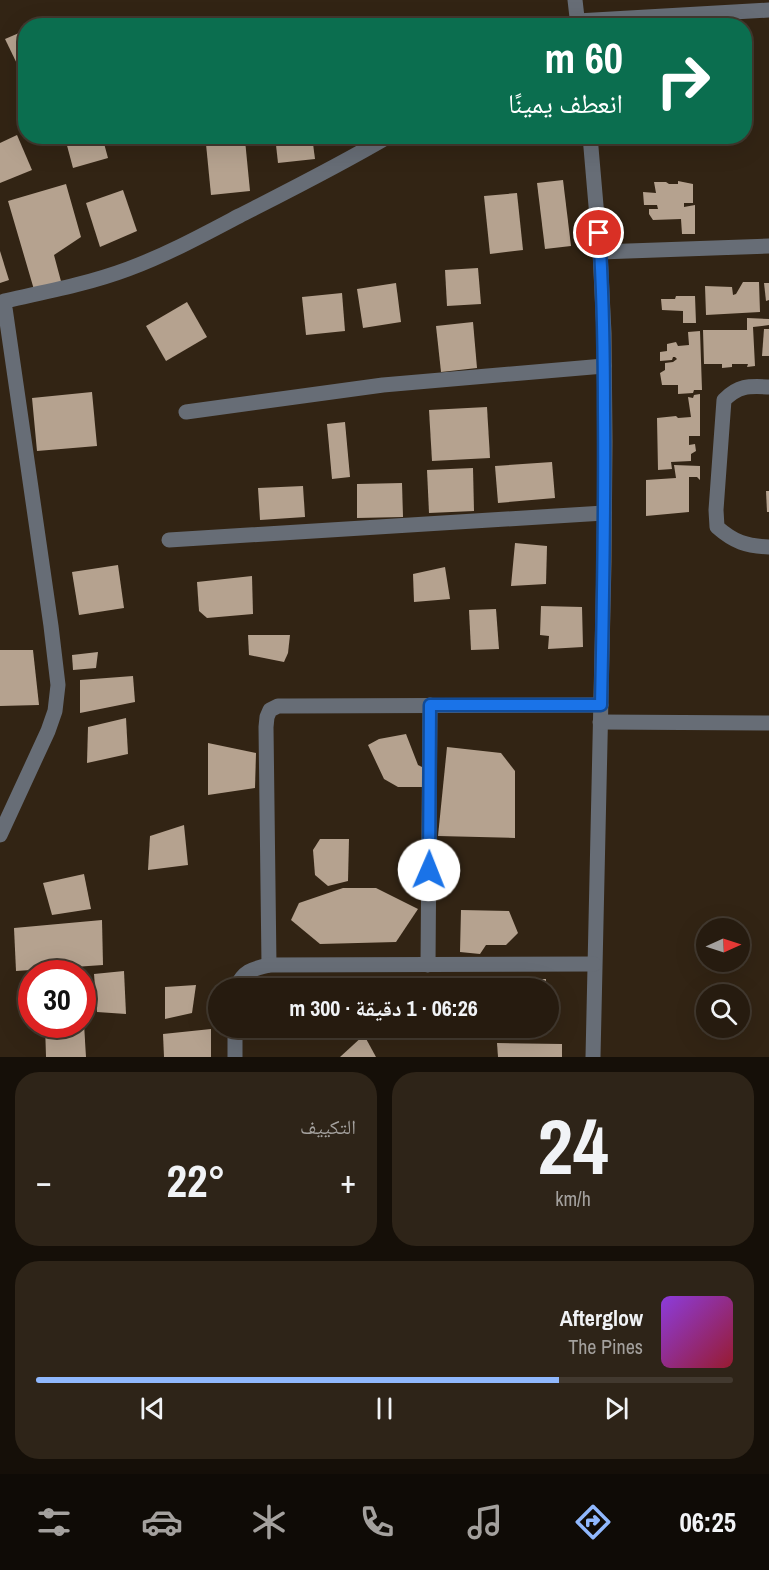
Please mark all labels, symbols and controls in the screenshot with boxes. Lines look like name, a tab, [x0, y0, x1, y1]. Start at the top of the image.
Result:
text: 60 m	[544, 30, 623, 86]
icon: right	[644, 42, 722, 120]
text: انعطف يمينًا	[508, 85, 623, 121]
pin	[573, 207, 624, 258]
icon: arrive	[582, 216, 615, 249]
position arrow	[397, 838, 461, 902]
north arrow	[696, 918, 750, 972]
map controls	[696, 918, 750, 1038]
speed limit sign: 30	[18, 960, 96, 1038]
button: search	[696, 984, 750, 1038]
text: 06:26 · 1 دقيقة · 300 m	[289, 993, 478, 1023]
text: 24	[537, 1093, 609, 1198]
text: التكييف	[300, 1113, 356, 1140]
text: 22°	[166, 1150, 226, 1211]
text: −	[36, 1159, 52, 1203]
text: +	[340, 1159, 356, 1203]
text: km/h	[555, 1185, 591, 1212]
text: Afterglow	[560, 1303, 643, 1333]
text: The Pines	[568, 1333, 643, 1360]
icon: previous	[136, 1392, 169, 1425]
icon: pause	[368, 1392, 401, 1425]
icon: next	[600, 1392, 633, 1425]
icon: filters	[33, 1501, 75, 1543]
icon: car	[141, 1501, 183, 1543]
icon: climate	[248, 1501, 290, 1543]
icon: phone	[356, 1501, 398, 1543]
icon: music	[464, 1501, 506, 1543]
icon: directions	[572, 1501, 614, 1543]
text: 06:25	[680, 1504, 736, 1540]

